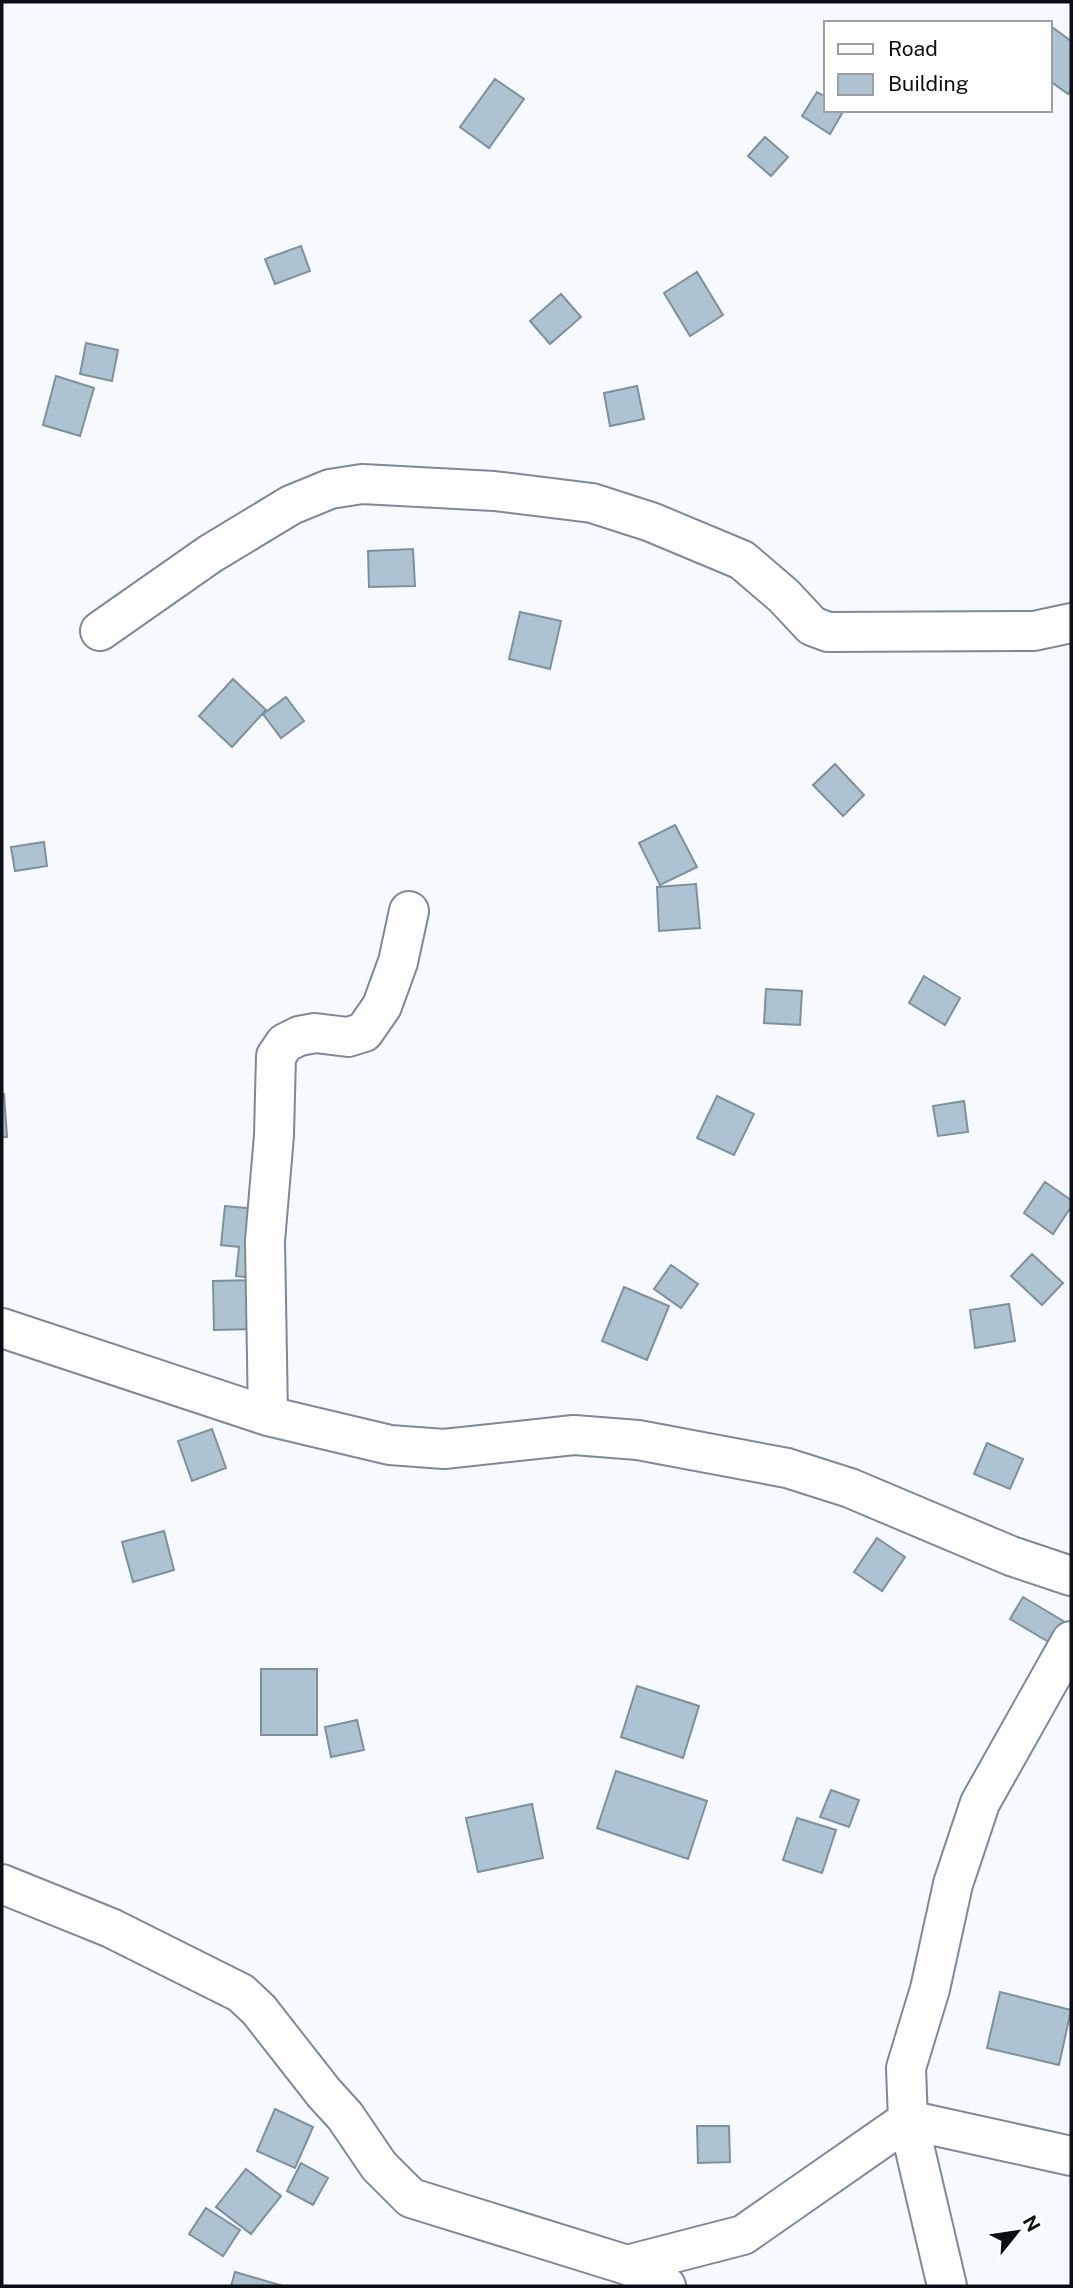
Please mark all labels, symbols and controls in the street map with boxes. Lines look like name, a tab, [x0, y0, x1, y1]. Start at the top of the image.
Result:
legend	[824, 21, 1052, 112]
text: Road	[888, 36, 938, 61]
text: Building	[888, 71, 969, 96]
north arrow	[982, 2197, 1052, 2267]
text: N	[1018, 2212, 1045, 2235]

